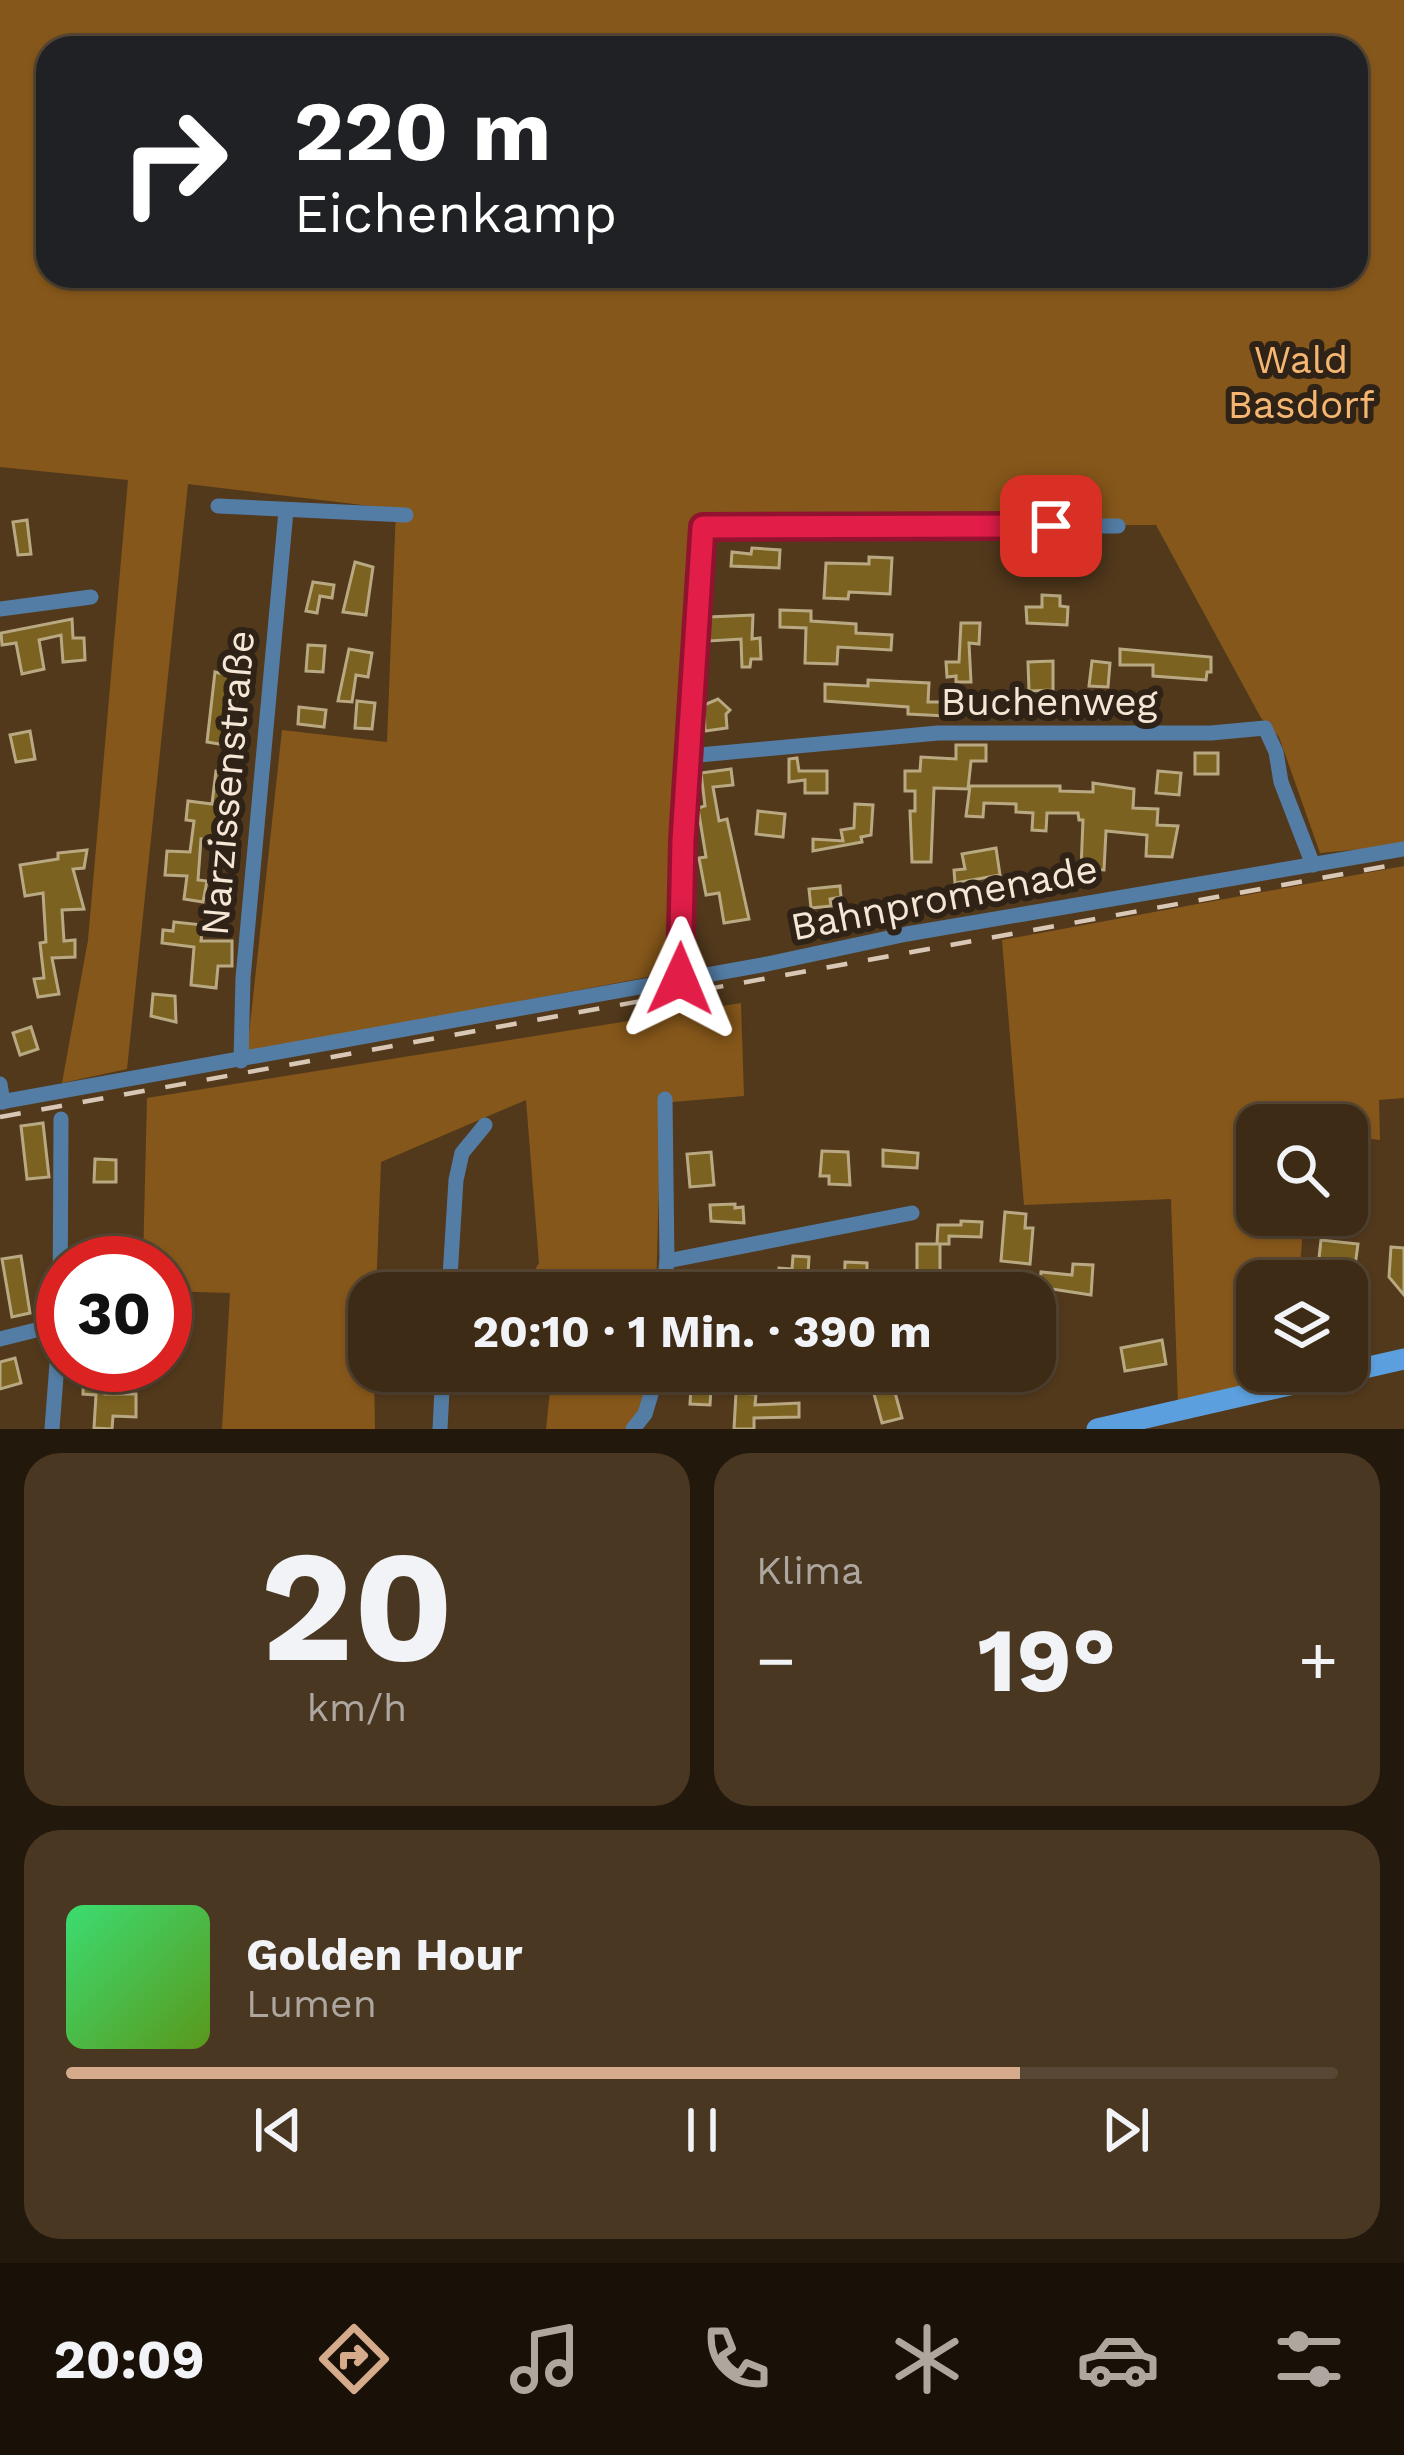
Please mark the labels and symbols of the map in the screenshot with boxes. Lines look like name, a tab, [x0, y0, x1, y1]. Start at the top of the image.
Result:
park label: Wald Basdorf	[1227, 337, 1375, 427]
pin	[1000, 475, 1102, 577]
street label: Narzissenstraße	[192, 629, 263, 938]
street label: Buchenweg	[940, 679, 1158, 724]
street label: Bahnpromenade	[787, 846, 1101, 949]
position arrow	[617, 916, 743, 1042]
speed limit sign: 30	[36, 1236, 192, 1392]

